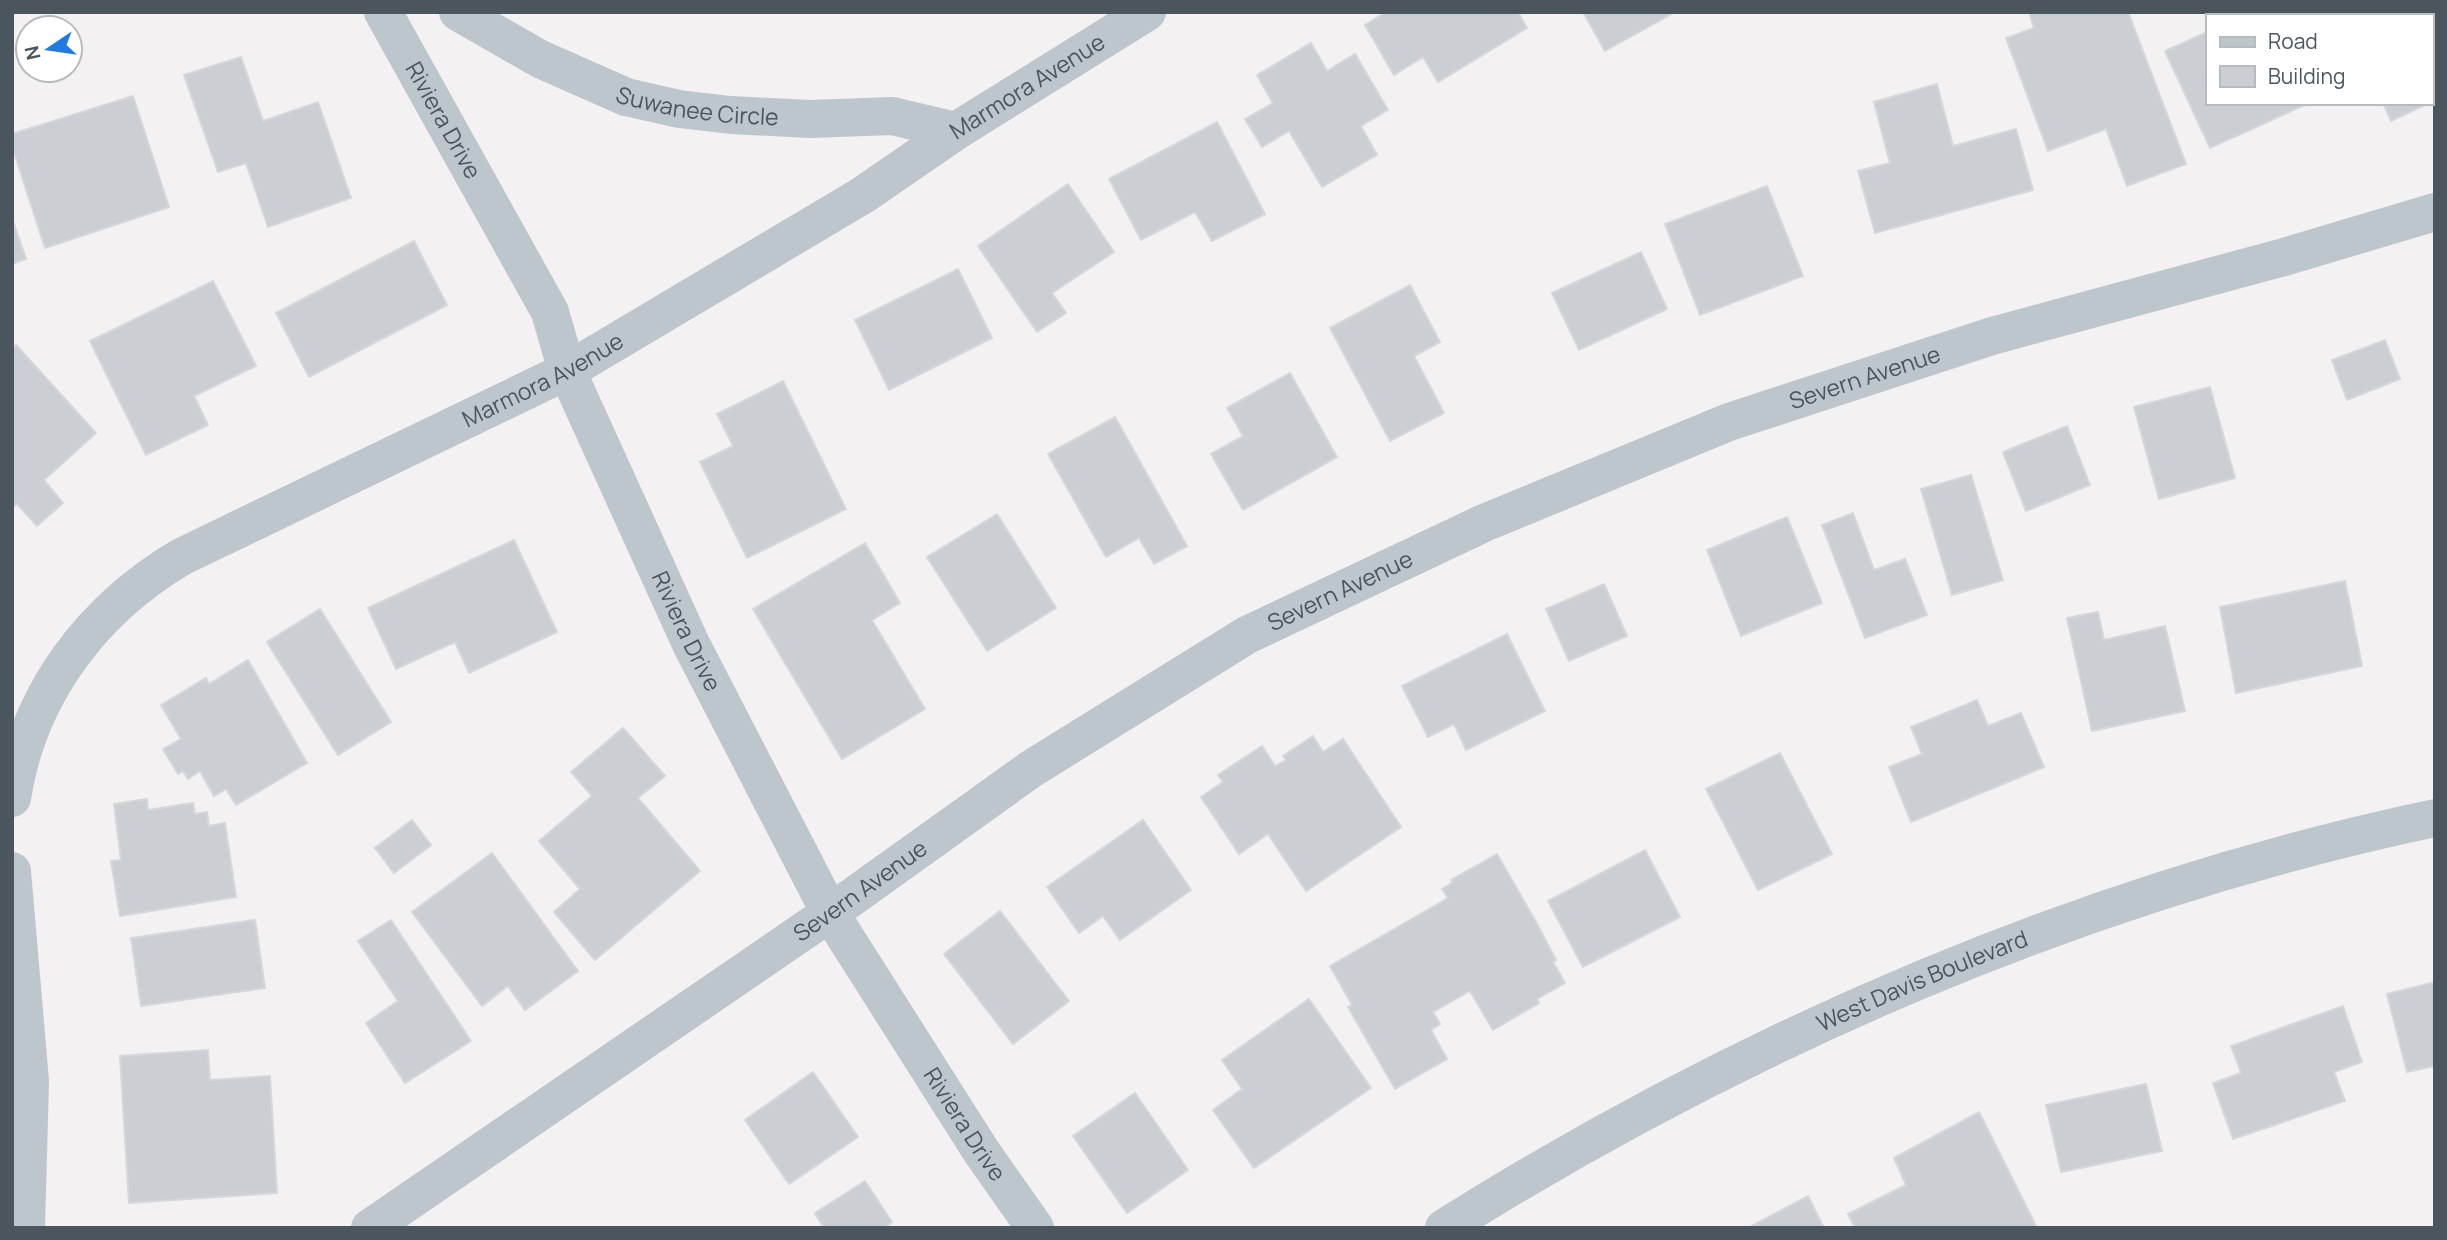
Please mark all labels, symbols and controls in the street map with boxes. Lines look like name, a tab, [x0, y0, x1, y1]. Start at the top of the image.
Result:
north arrow	[14, 14, 84, 84]
legend	[2206, 14, 2433, 105]
street label: Marmora Avenue	[943, 25, 1111, 146]
text: Road	[2268, 27, 2318, 55]
text: N	[18, 43, 47, 62]
street label: Riviera Drive	[399, 56, 490, 184]
text: Building	[2268, 62, 2345, 90]
street label: Suwanee Circle	[611, 78, 779, 132]
street label: Marmora Avenue	[456, 324, 629, 434]
street label: Severn Avenue	[1785, 337, 1944, 416]
street label: Severn Avenue	[1262, 542, 1418, 638]
street label: Riviera Drive	[645, 566, 730, 696]
street label: Severn Avenue	[786, 832, 933, 949]
street label: West Davis Boulevard	[1811, 922, 2032, 1039]
street label: Riviera Drive	[917, 1061, 1014, 1187]

